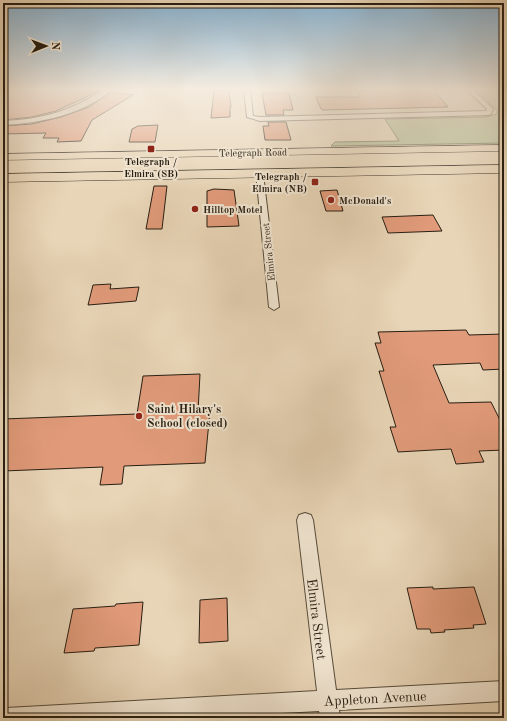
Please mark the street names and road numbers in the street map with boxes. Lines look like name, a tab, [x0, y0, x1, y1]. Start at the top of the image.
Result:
street label: Telegraph Road	[219, 147, 287, 159]
street label: Elmira Street	[261, 222, 277, 282]
street label: Elmira Street	[304, 578, 328, 661]
street label: Appleton Avenue	[323, 689, 427, 709]

